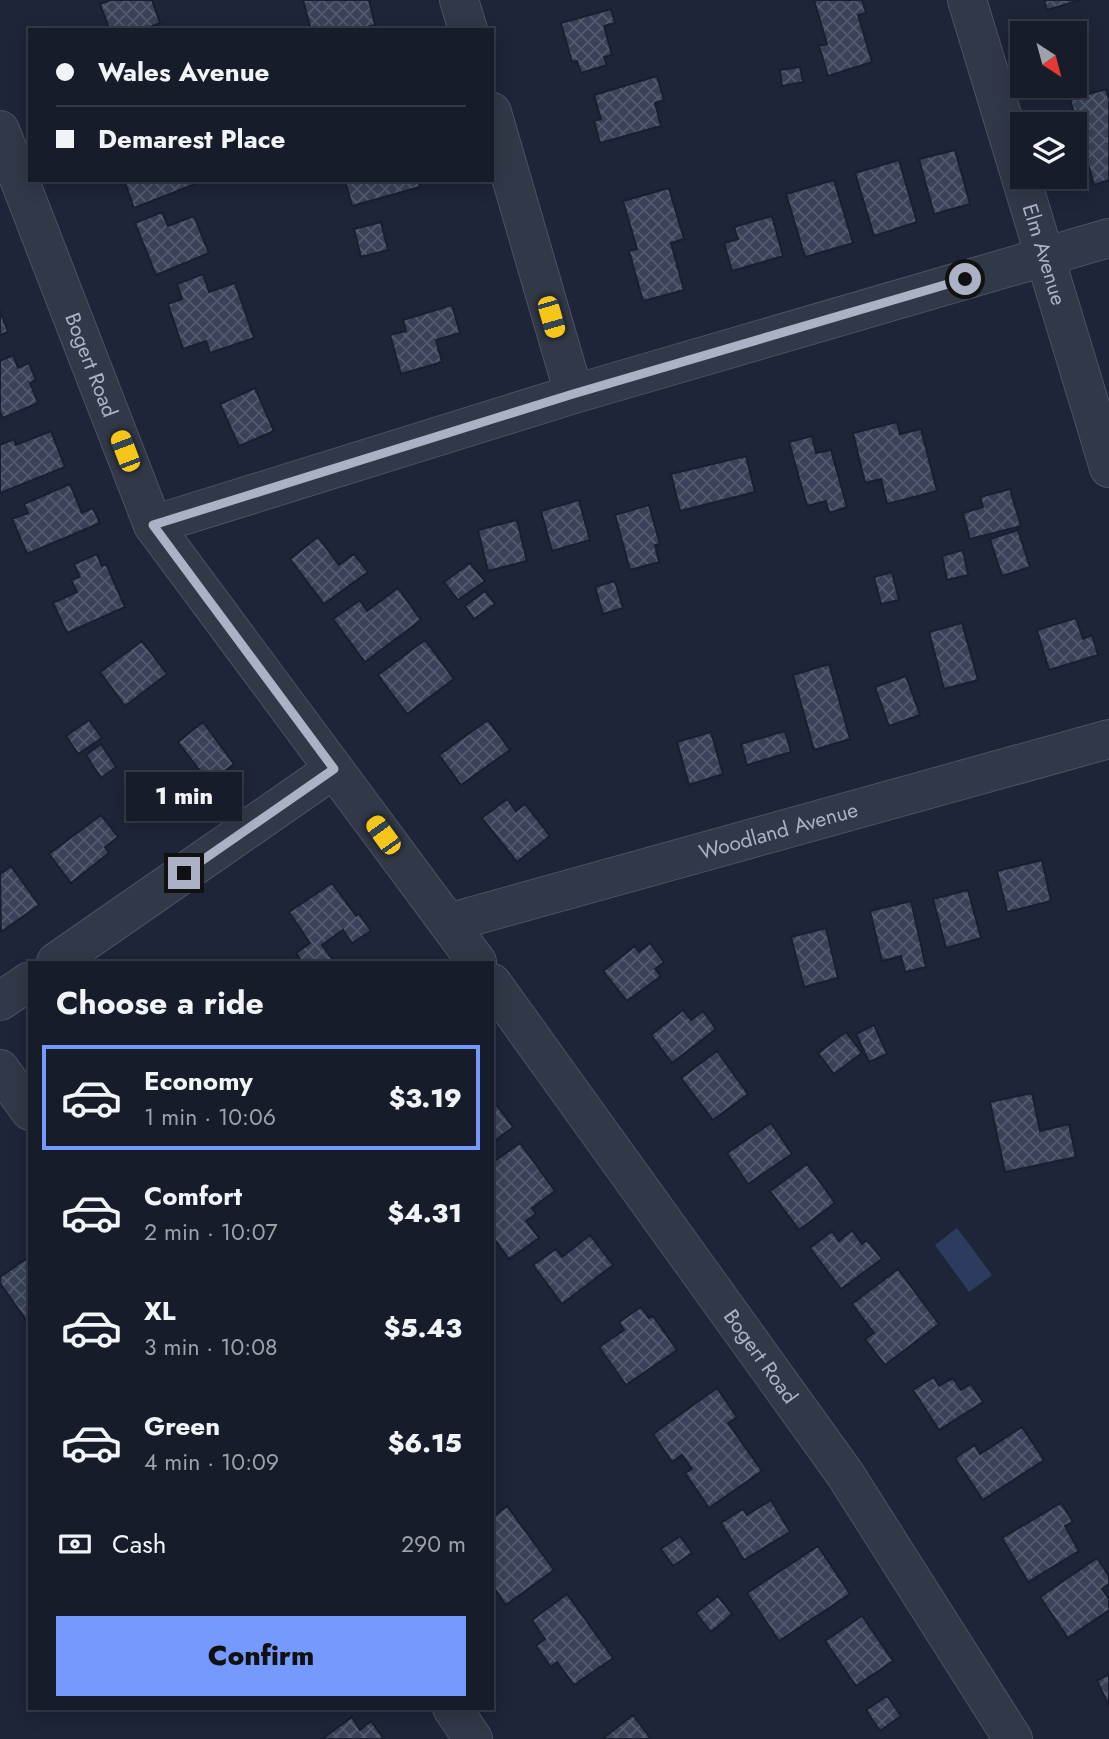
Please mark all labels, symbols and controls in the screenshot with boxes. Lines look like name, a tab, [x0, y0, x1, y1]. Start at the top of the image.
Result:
north arrow	[1010, 21, 1087, 98]
map controls	[1010, 21, 1087, 189]
text: Wales Avenue	[98, 53, 270, 91]
button: layers	[1010, 112, 1087, 189]
text: Demarest Place	[98, 120, 285, 158]
street label: Elm Avenue	[1015, 200, 1074, 309]
route start	[949, 263, 981, 295]
car	[536, 294, 567, 340]
street label: Bogert Road	[57, 308, 125, 422]
car	[108, 428, 143, 474]
callout: 1 min	[126, 772, 242, 820]
text: 1 min	[155, 779, 213, 813]
street label: Woodland Avenue	[696, 795, 862, 867]
car	[363, 812, 404, 858]
route end	[168, 857, 200, 889]
text: Choose a ride	[56, 980, 264, 1026]
text: Economy	[144, 1062, 253, 1100]
icon: car	[60, 1066, 123, 1129]
text: $3.19	[389, 1079, 462, 1117]
text: 1 min · 10:06	[144, 1100, 276, 1134]
text: Comfort	[144, 1177, 242, 1215]
icon: car	[60, 1181, 123, 1244]
text: $4.31	[388, 1194, 462, 1232]
text: 2 min · 10:07	[144, 1215, 278, 1249]
text: XL	[144, 1292, 176, 1330]
icon: car	[60, 1296, 123, 1359]
street label: Bogert Road	[716, 1303, 805, 1410]
text: $5.43	[384, 1309, 462, 1347]
text: 3 min · 10:08	[144, 1330, 278, 1364]
text: Green	[144, 1407, 220, 1445]
icon: car	[60, 1411, 123, 1474]
text: $6.15	[388, 1424, 462, 1462]
text: 4 min · 10:09	[144, 1445, 279, 1479]
icon: cash	[56, 1525, 94, 1563]
text: Cash	[112, 1525, 166, 1563]
text: 290 m	[401, 1527, 466, 1561]
button: Confirm	[56, 1616, 466, 1696]

